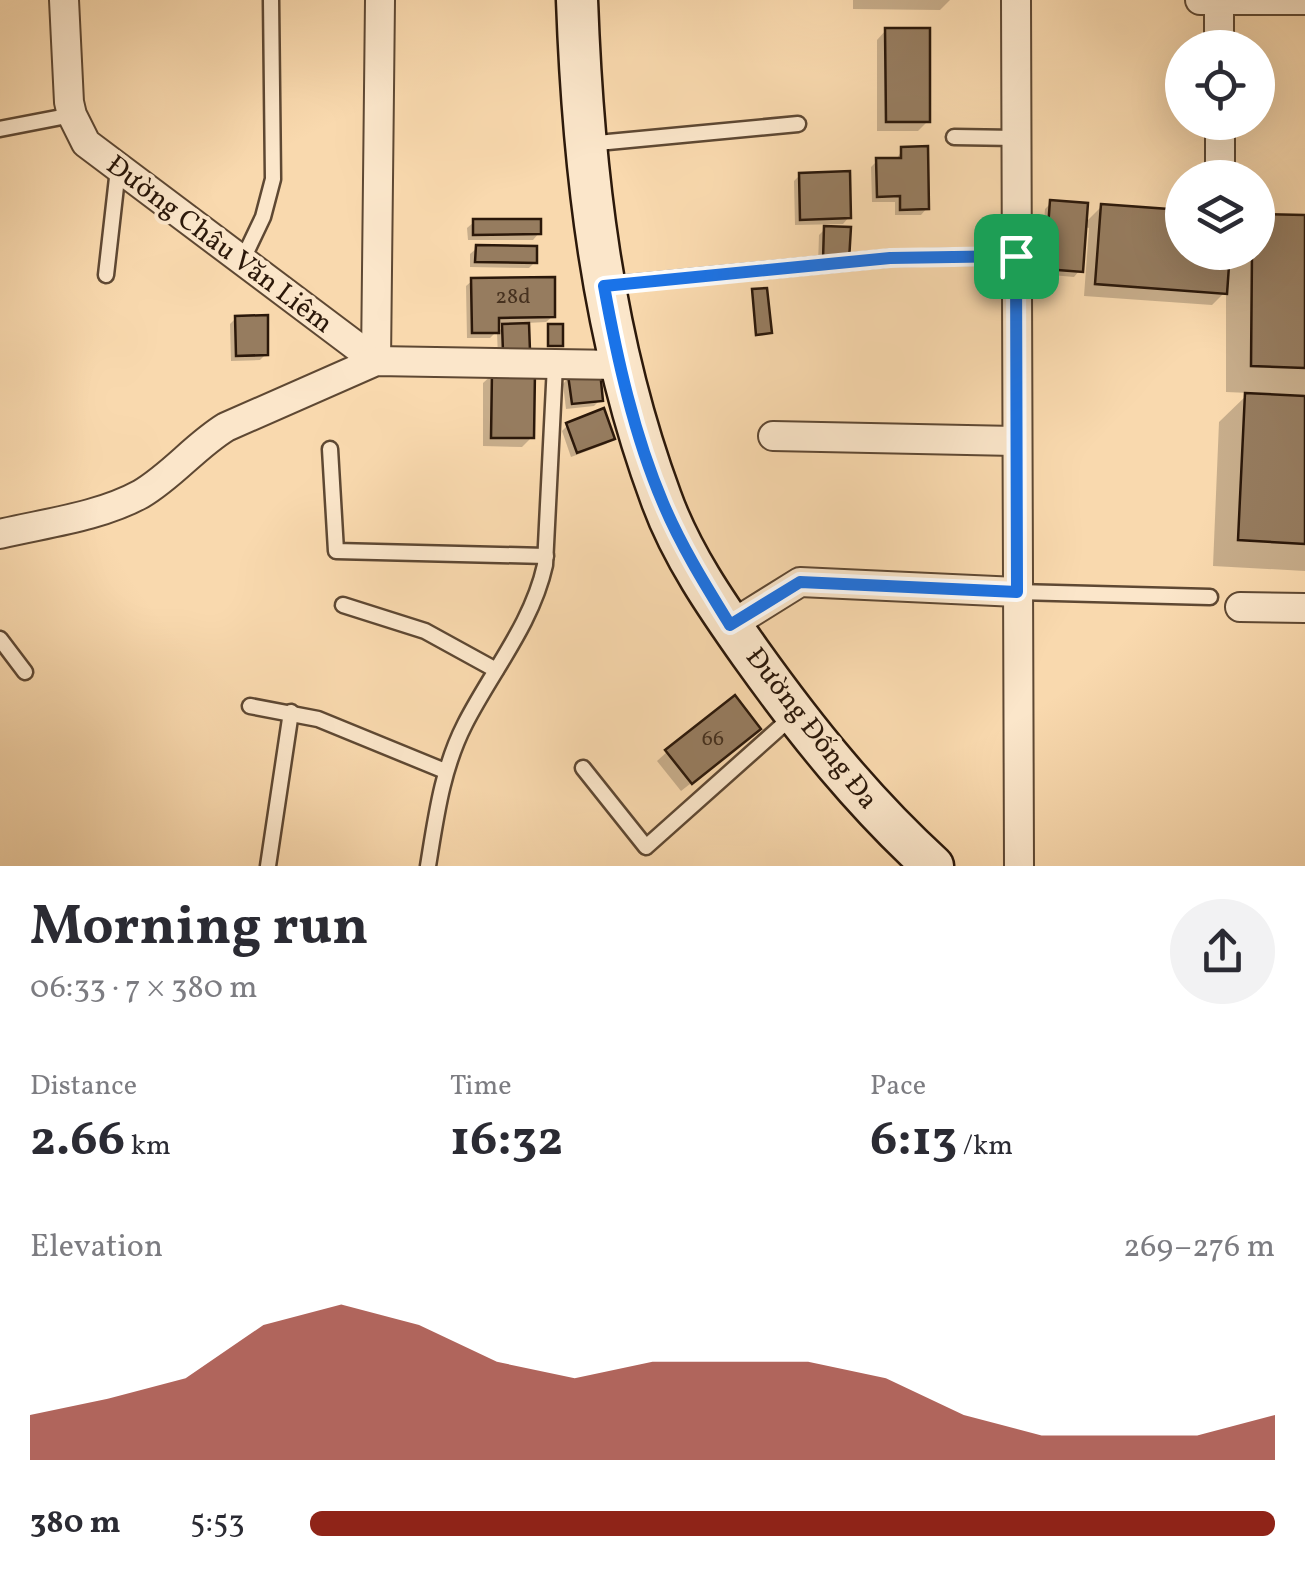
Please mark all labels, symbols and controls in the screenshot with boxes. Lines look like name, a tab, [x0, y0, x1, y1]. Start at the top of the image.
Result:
map controls	[1165, 30, 1275, 270]
button: locate	[1165, 30, 1275, 140]
street label: Đường Châu Văn Liêm	[98, 147, 340, 343]
button: layers	[1165, 160, 1275, 270]
pin	[974, 214, 1059, 299]
icon: arrive	[989, 229, 1044, 284]
house number: 28d	[495, 282, 531, 313]
street label: Đường Đống Đa	[735, 640, 887, 818]
house number: 66	[702, 724, 724, 755]
text: Morning run	[30, 891, 369, 967]
button: share	[1170, 899, 1275, 1004]
text: 06:33 · 7 × 380 m	[30, 967, 258, 1011]
text: Distance	[30, 1067, 137, 1106]
text: Time	[450, 1067, 511, 1106]
text: Pace	[870, 1067, 926, 1106]
text: 2.66	[30, 1106, 125, 1176]
text: 16:32	[450, 1106, 563, 1176]
text: 6:13	[870, 1106, 957, 1176]
text: km	[125, 1127, 171, 1166]
text: /km	[957, 1127, 1013, 1166]
text: Elevation	[30, 1226, 163, 1270]
text: 269–276 m	[1123, 1226, 1275, 1270]
text: 380 m	[30, 1502, 121, 1546]
text: 5:53	[190, 1502, 245, 1546]

